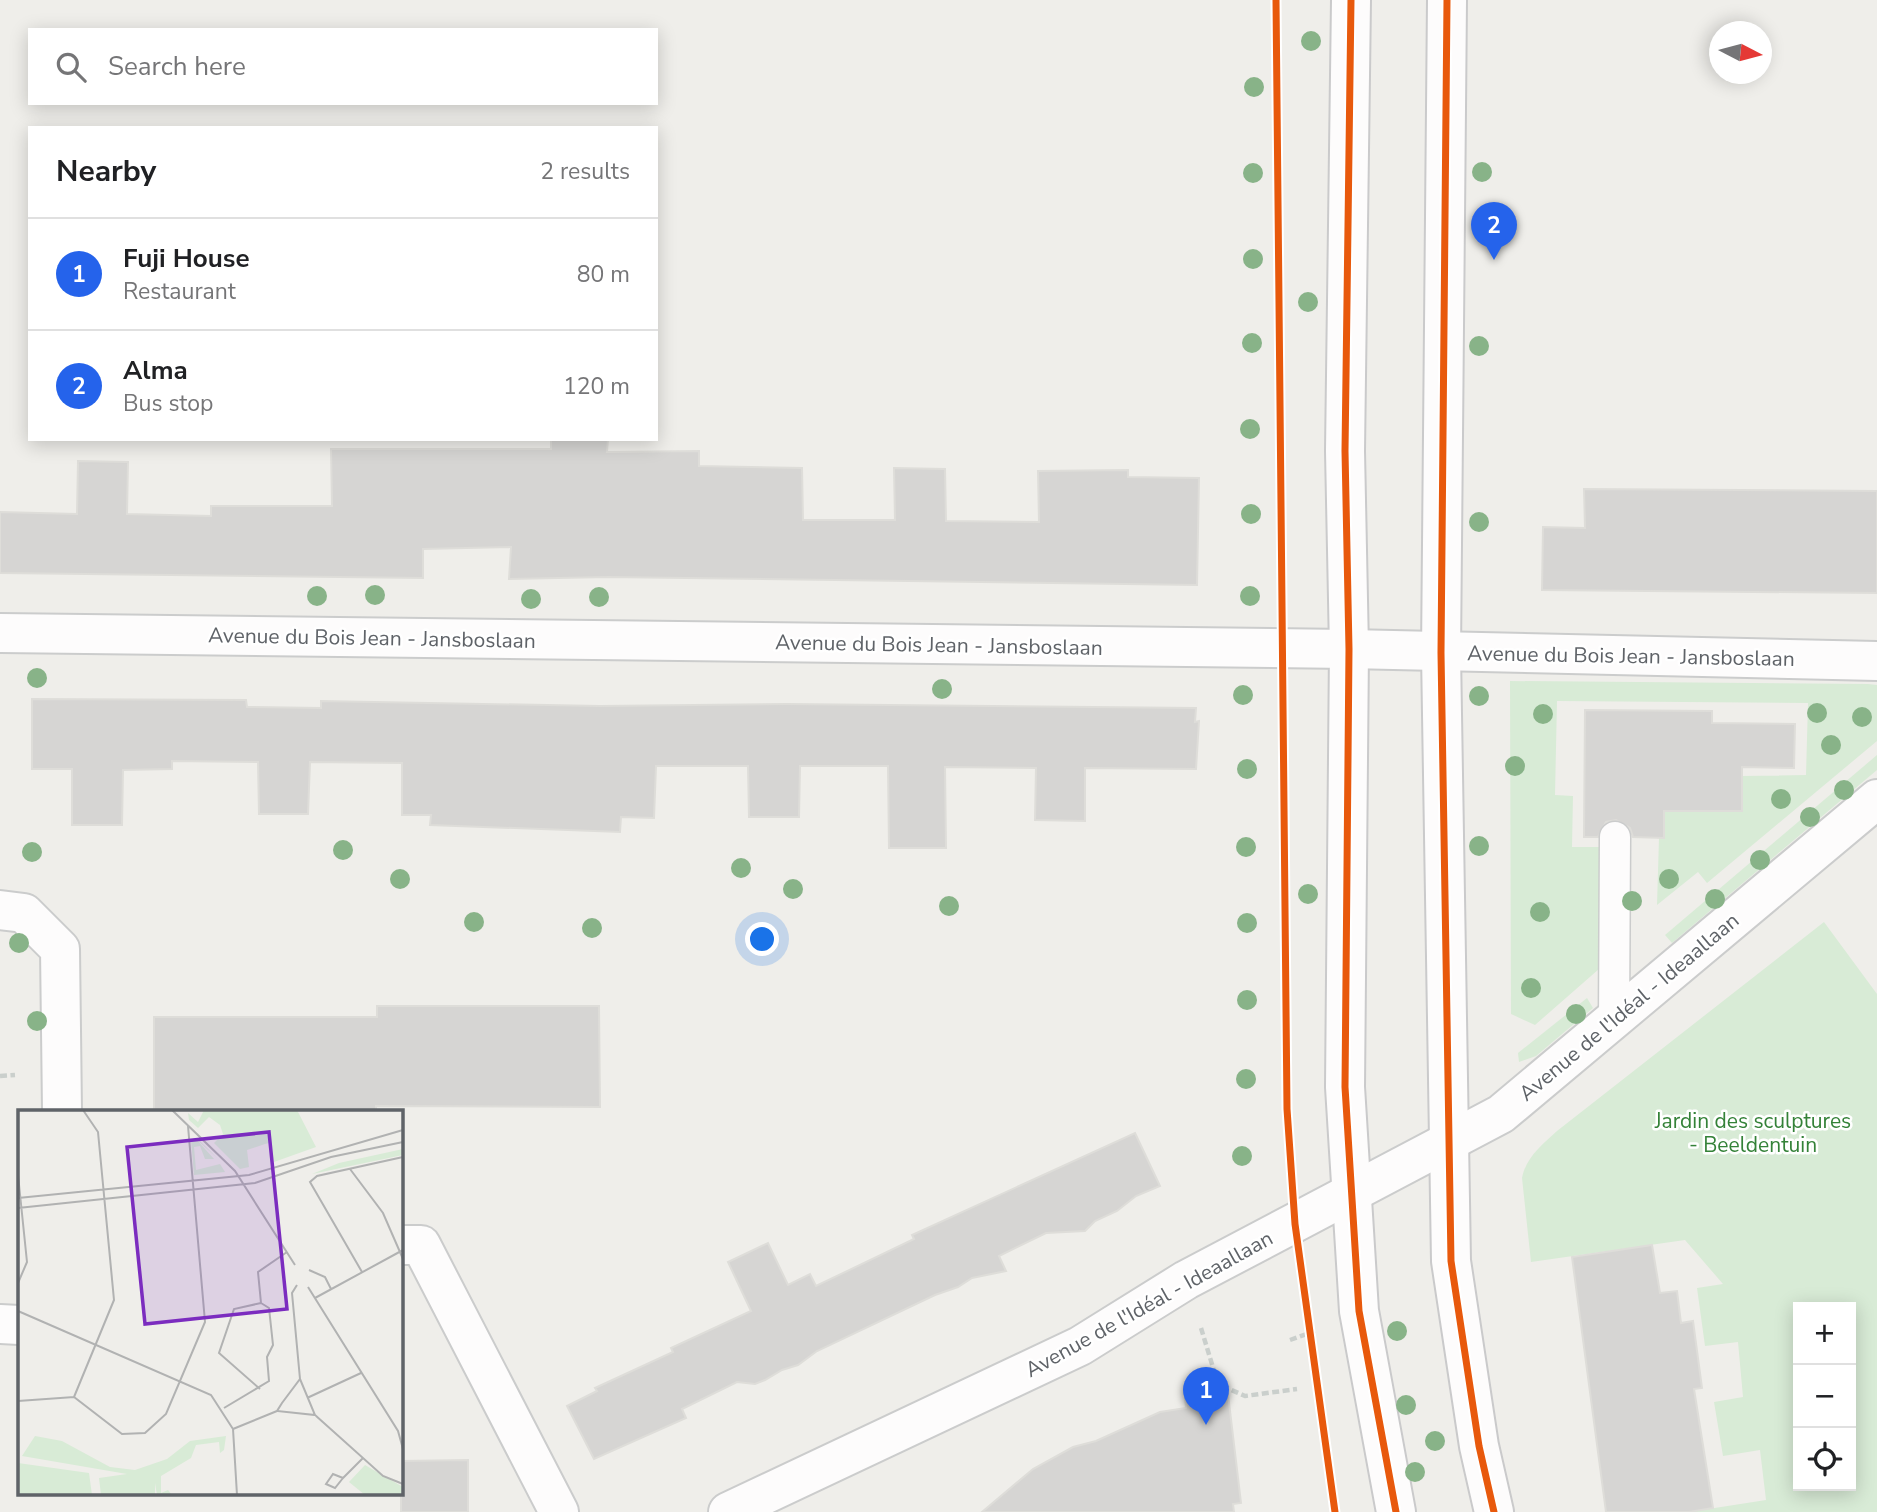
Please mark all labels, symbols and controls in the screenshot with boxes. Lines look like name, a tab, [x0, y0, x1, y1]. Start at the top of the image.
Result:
north arrow	[1709, 21, 1772, 84]
search box	[28, 28, 658, 105]
icon: search	[52, 48, 90, 86]
text: Search here	[108, 49, 246, 84]
text: Nearby	[56, 151, 156, 192]
text: 2 results	[540, 156, 630, 187]
pin: 2	[1471, 202, 1517, 260]
text: Fuji House	[123, 241, 250, 276]
text: 1	[72, 259, 86, 290]
text: 80 m	[577, 259, 630, 290]
text: Restaurant	[123, 276, 236, 307]
text: Alma	[123, 353, 188, 388]
text: 2	[72, 371, 86, 402]
text: 120 m	[563, 371, 630, 402]
text: Bus stop	[123, 388, 214, 419]
street label: Avenue du Bois Jean - Jansboslaan	[208, 621, 536, 655]
street label: Avenue du Bois Jean - Jansboslaan	[775, 628, 1103, 662]
street label: Avenue du Bois Jean - Jansboslaan	[1467, 639, 1795, 673]
street label: Avenue de l'Idéal - Ideaallaan	[1513, 907, 1745, 1107]
your location	[745, 922, 779, 956]
park label: Jardin des sculptures - Beeldentuin	[1654, 1107, 1851, 1159]
inset map	[18, 1110, 402, 1494]
street label: Avenue de l'Idéal - Ideaallaan	[1020, 1224, 1278, 1384]
map controls	[1793, 1302, 1856, 1491]
button: +	[1793, 1302, 1856, 1365]
button: −	[1793, 1365, 1856, 1428]
pin: 1	[1183, 1367, 1229, 1425]
button: locate	[1793, 1428, 1856, 1491]

